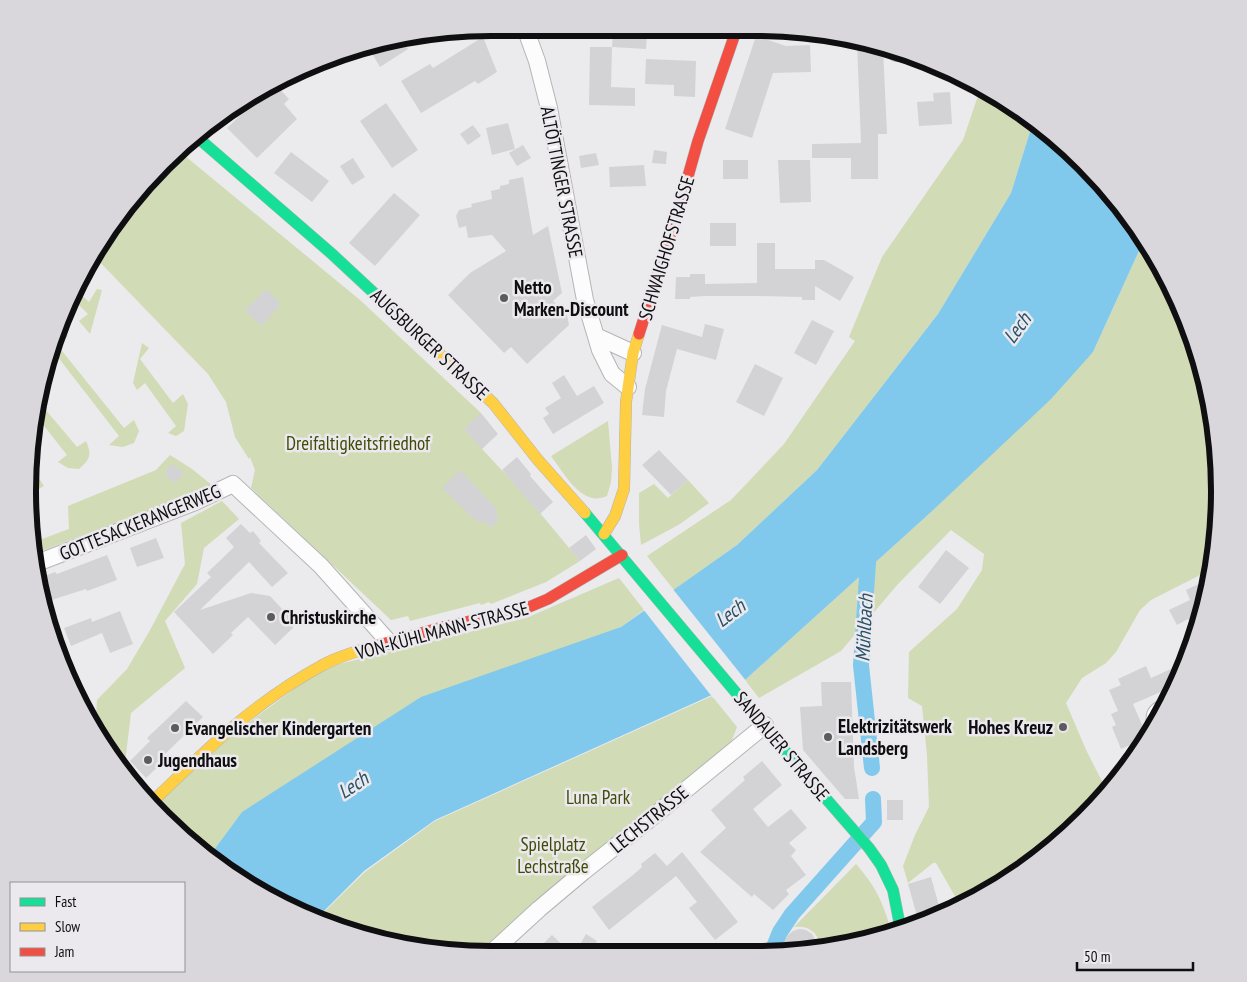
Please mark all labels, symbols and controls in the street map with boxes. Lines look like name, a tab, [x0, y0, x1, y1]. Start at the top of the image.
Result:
street label: ALTÖTTINGER STRASSE	[536, 104, 588, 260]
street label: SCHWAIGHOFSTRASSE	[633, 173, 699, 323]
place label: Netto Marken-Discount	[514, 275, 629, 321]
street label: AUGSBURGER STRASSE	[366, 283, 494, 405]
marker: Netto Marken-Discount	[498, 292, 510, 304]
water label: Lech	[997, 307, 1037, 348]
park label: Dreifaltigkeitsfriedhof	[286, 431, 431, 455]
street label: GOTTESACKERANGERWEG	[56, 479, 224, 565]
water label: Lech	[710, 592, 751, 633]
water label: Mühlbach	[849, 592, 879, 662]
street label: VON-KÜHLMANN-STRASSE	[352, 595, 531, 665]
place label: Christuskirche	[281, 605, 376, 629]
marker: Christuskirche	[265, 611, 277, 623]
street label: SANDAUER STRASSE	[729, 686, 835, 806]
place label: Elektrizitätswerk Landsberg	[838, 714, 952, 760]
place label: Hohes Kreuz	[968, 715, 1053, 739]
place label: Evangelischer Kindergarten	[185, 716, 371, 740]
marker: Hohes Kreuz	[1057, 721, 1069, 733]
marker: Evangelischer Kindergarten	[169, 722, 181, 734]
marker: Elektrizitätswerk Landsberg	[822, 731, 834, 743]
place label: Jugendhaus	[157, 748, 237, 772]
marker: Jugendhaus	[142, 754, 154, 766]
water label: Lech	[333, 765, 374, 804]
street label: LECHSTRASSE	[605, 780, 693, 858]
park label: Luna Park	[566, 785, 631, 809]
park label: Spielplatz Lechstraße	[517, 832, 589, 878]
legend	[10, 882, 185, 972]
text: Fast	[55, 892, 76, 911]
text: Slow	[55, 917, 80, 936]
scale bar	[1077, 940, 1193, 972]
text: Jam	[54, 942, 74, 961]
text: 50 m	[1084, 947, 1110, 966]

